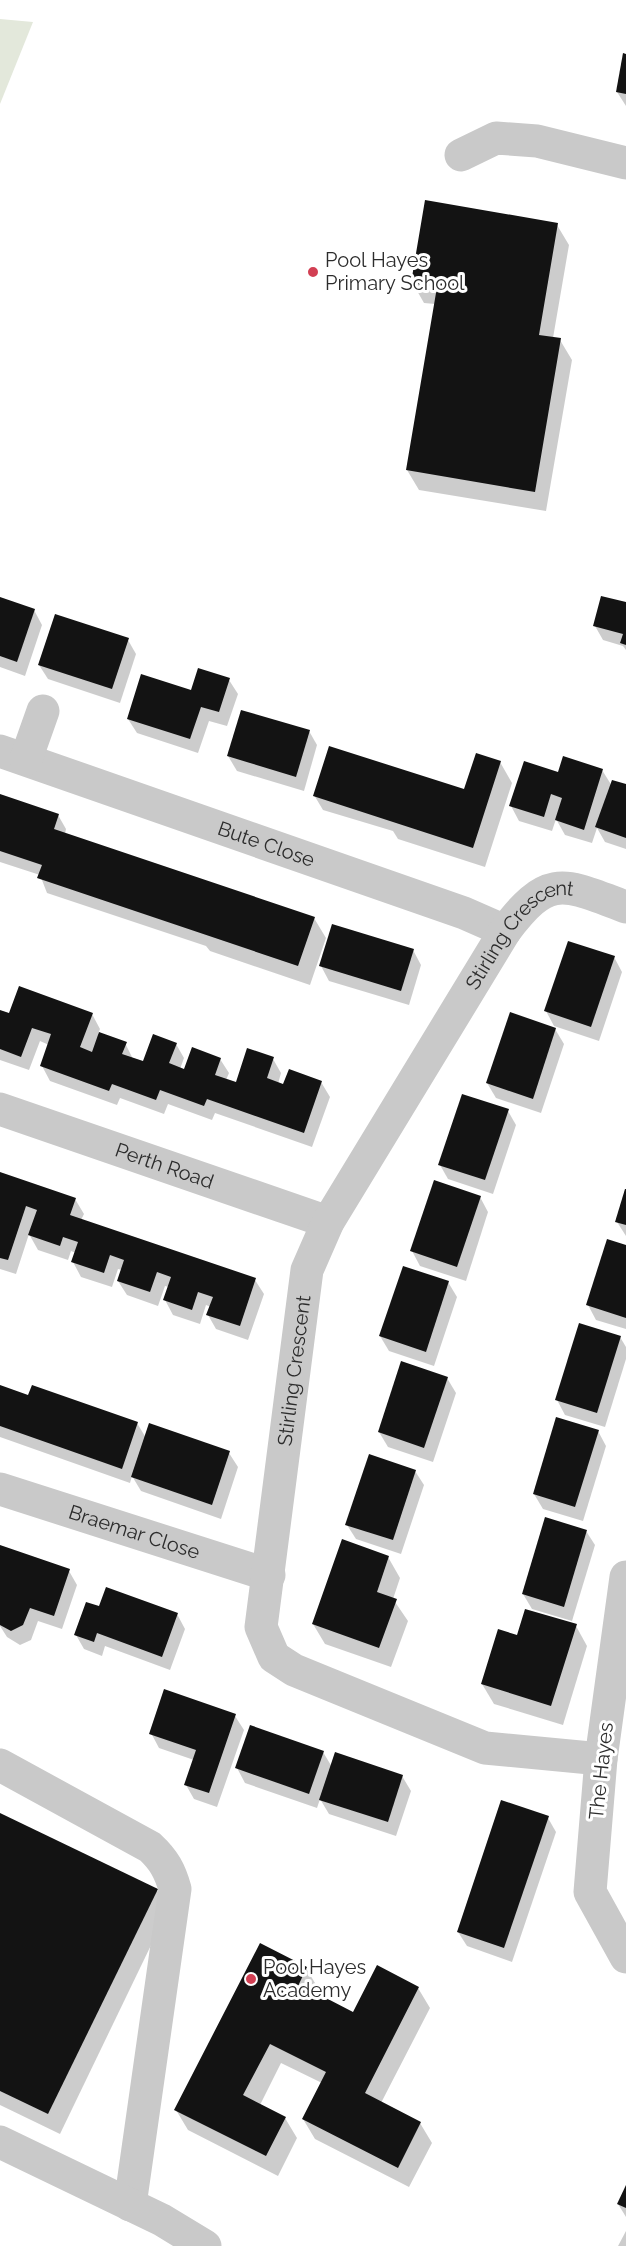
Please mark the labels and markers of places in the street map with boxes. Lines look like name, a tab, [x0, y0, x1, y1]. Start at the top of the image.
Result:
place label: Pool Hayes Primary School	[325, 248, 465, 295]
marker: Pool Hayes Primary School	[306, 265, 320, 279]
place label: Pool Hayes Academy	[263, 1955, 366, 2002]
marker: Pool Hayes Academy	[244, 1972, 258, 1986]

